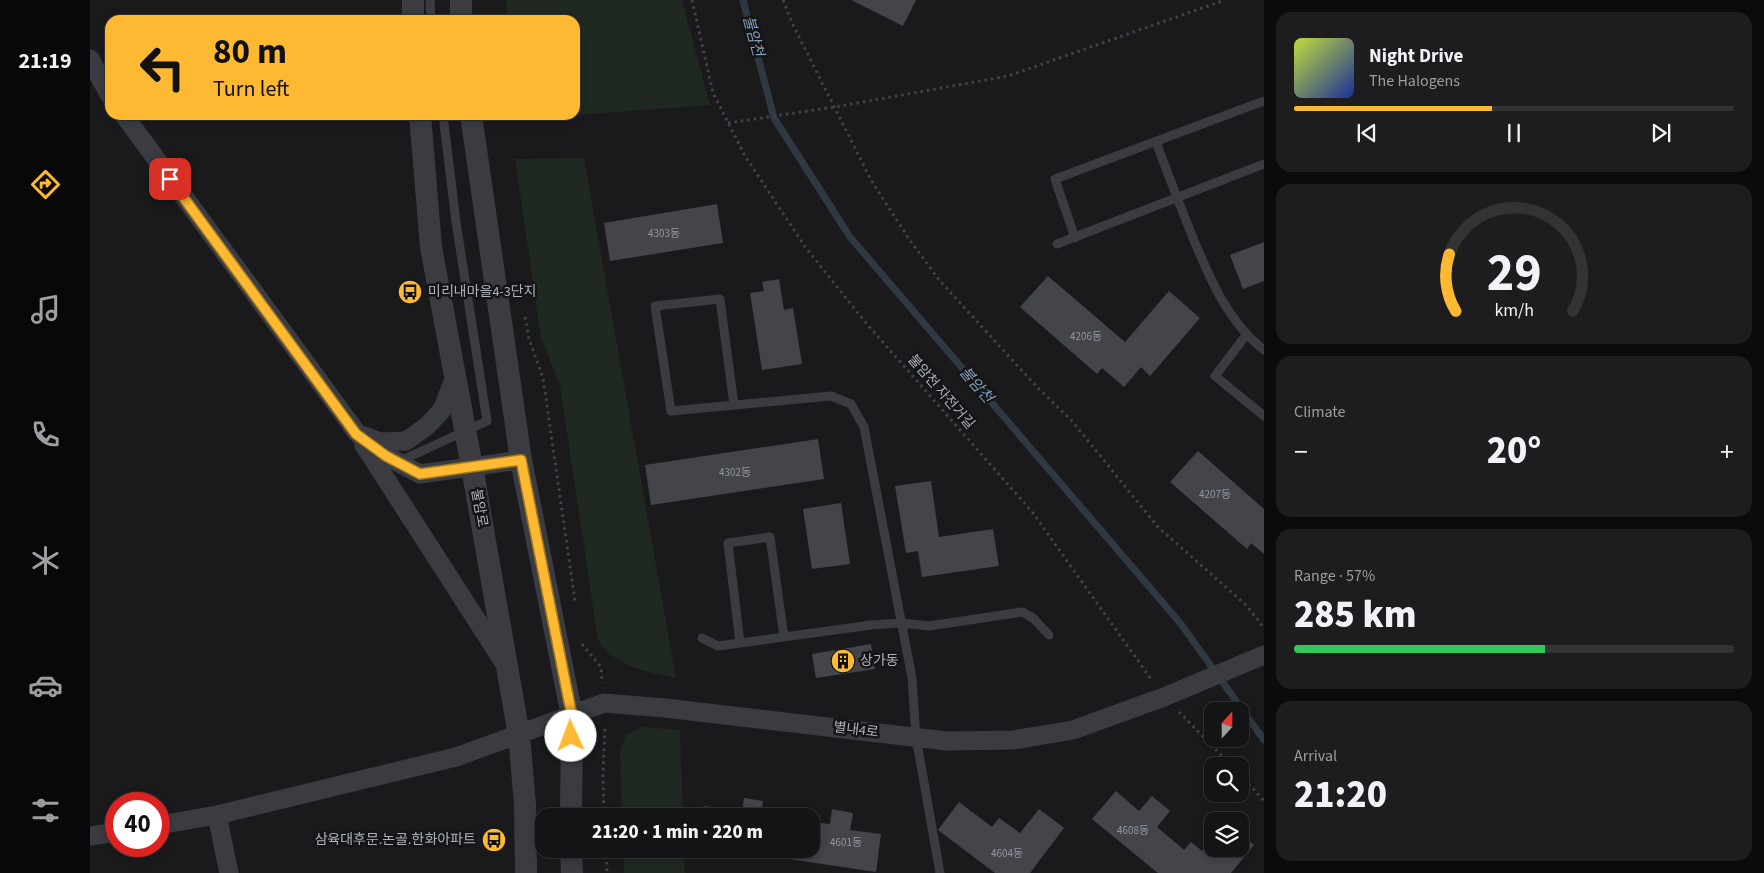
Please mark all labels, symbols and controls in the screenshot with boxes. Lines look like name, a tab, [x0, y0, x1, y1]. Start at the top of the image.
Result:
water label: 불암천	[737, 13, 769, 61]
text: 80 m	[213, 27, 287, 77]
icon: left	[130, 35, 195, 100]
text: Night Drive	[1369, 43, 1463, 70]
text: 21:19	[18, 45, 72, 77]
text: The Halogens	[1369, 70, 1460, 92]
text: Turn left	[213, 73, 289, 105]
icon: previous	[1353, 119, 1381, 147]
icon: pause	[1500, 119, 1528, 147]
icon: next	[1647, 119, 1675, 147]
pin	[149, 158, 191, 200]
icon: arrive	[156, 165, 184, 193]
icon: directions	[28, 167, 63, 202]
house number: 4303동	[648, 226, 680, 241]
text: 29	[1487, 237, 1541, 311]
bus stop icon: 미리내마을4-3단지	[397, 279, 423, 305]
place label: 미리내마을4-3단지	[428, 282, 536, 302]
icon: music	[28, 292, 63, 327]
text: km/h	[1494, 298, 1534, 323]
house number: 4206동	[1070, 329, 1102, 344]
street label: 불암천 자전거길	[903, 350, 979, 434]
water label: 불암천	[954, 362, 999, 409]
text: Climate	[1294, 401, 1345, 423]
icon: phone	[28, 417, 63, 452]
text: 20°	[1487, 424, 1541, 478]
text: −	[1294, 432, 1308, 472]
text: +	[1720, 432, 1734, 472]
house number: 4302동	[719, 465, 751, 480]
street label: 불암로	[466, 487, 492, 529]
house number: 4207동	[1199, 487, 1231, 502]
icon: climate	[28, 543, 63, 578]
text: Range · 57%	[1294, 565, 1375, 587]
text: 285 km	[1294, 588, 1416, 642]
building icon: 상가동	[830, 648, 856, 674]
place label: 상가동	[860, 651, 899, 671]
icon: car	[28, 668, 63, 703]
north arrow	[1204, 702, 1249, 748]
map controls	[1204, 702, 1249, 857]
position arrow	[544, 709, 596, 761]
street label: 별내4로	[832, 717, 880, 743]
text: Arrival	[1294, 745, 1337, 767]
button: search	[1204, 757, 1249, 802]
text: 21:20	[1294, 768, 1387, 822]
speed limit sign: 40	[105, 792, 170, 857]
icon: filters	[28, 793, 63, 828]
button: layers	[1204, 812, 1249, 857]
text: 21:20 · 1 min · 220 m	[592, 819, 763, 846]
house number: 4608동	[1117, 823, 1149, 838]
bus stop icon: 삼육대후문.논골.한화아파트	[481, 827, 507, 853]
place label: 삼육대후문.논골.한화아파트	[314, 830, 476, 850]
house number: 4601동	[830, 835, 862, 850]
house number: 4604동	[991, 846, 1023, 861]

